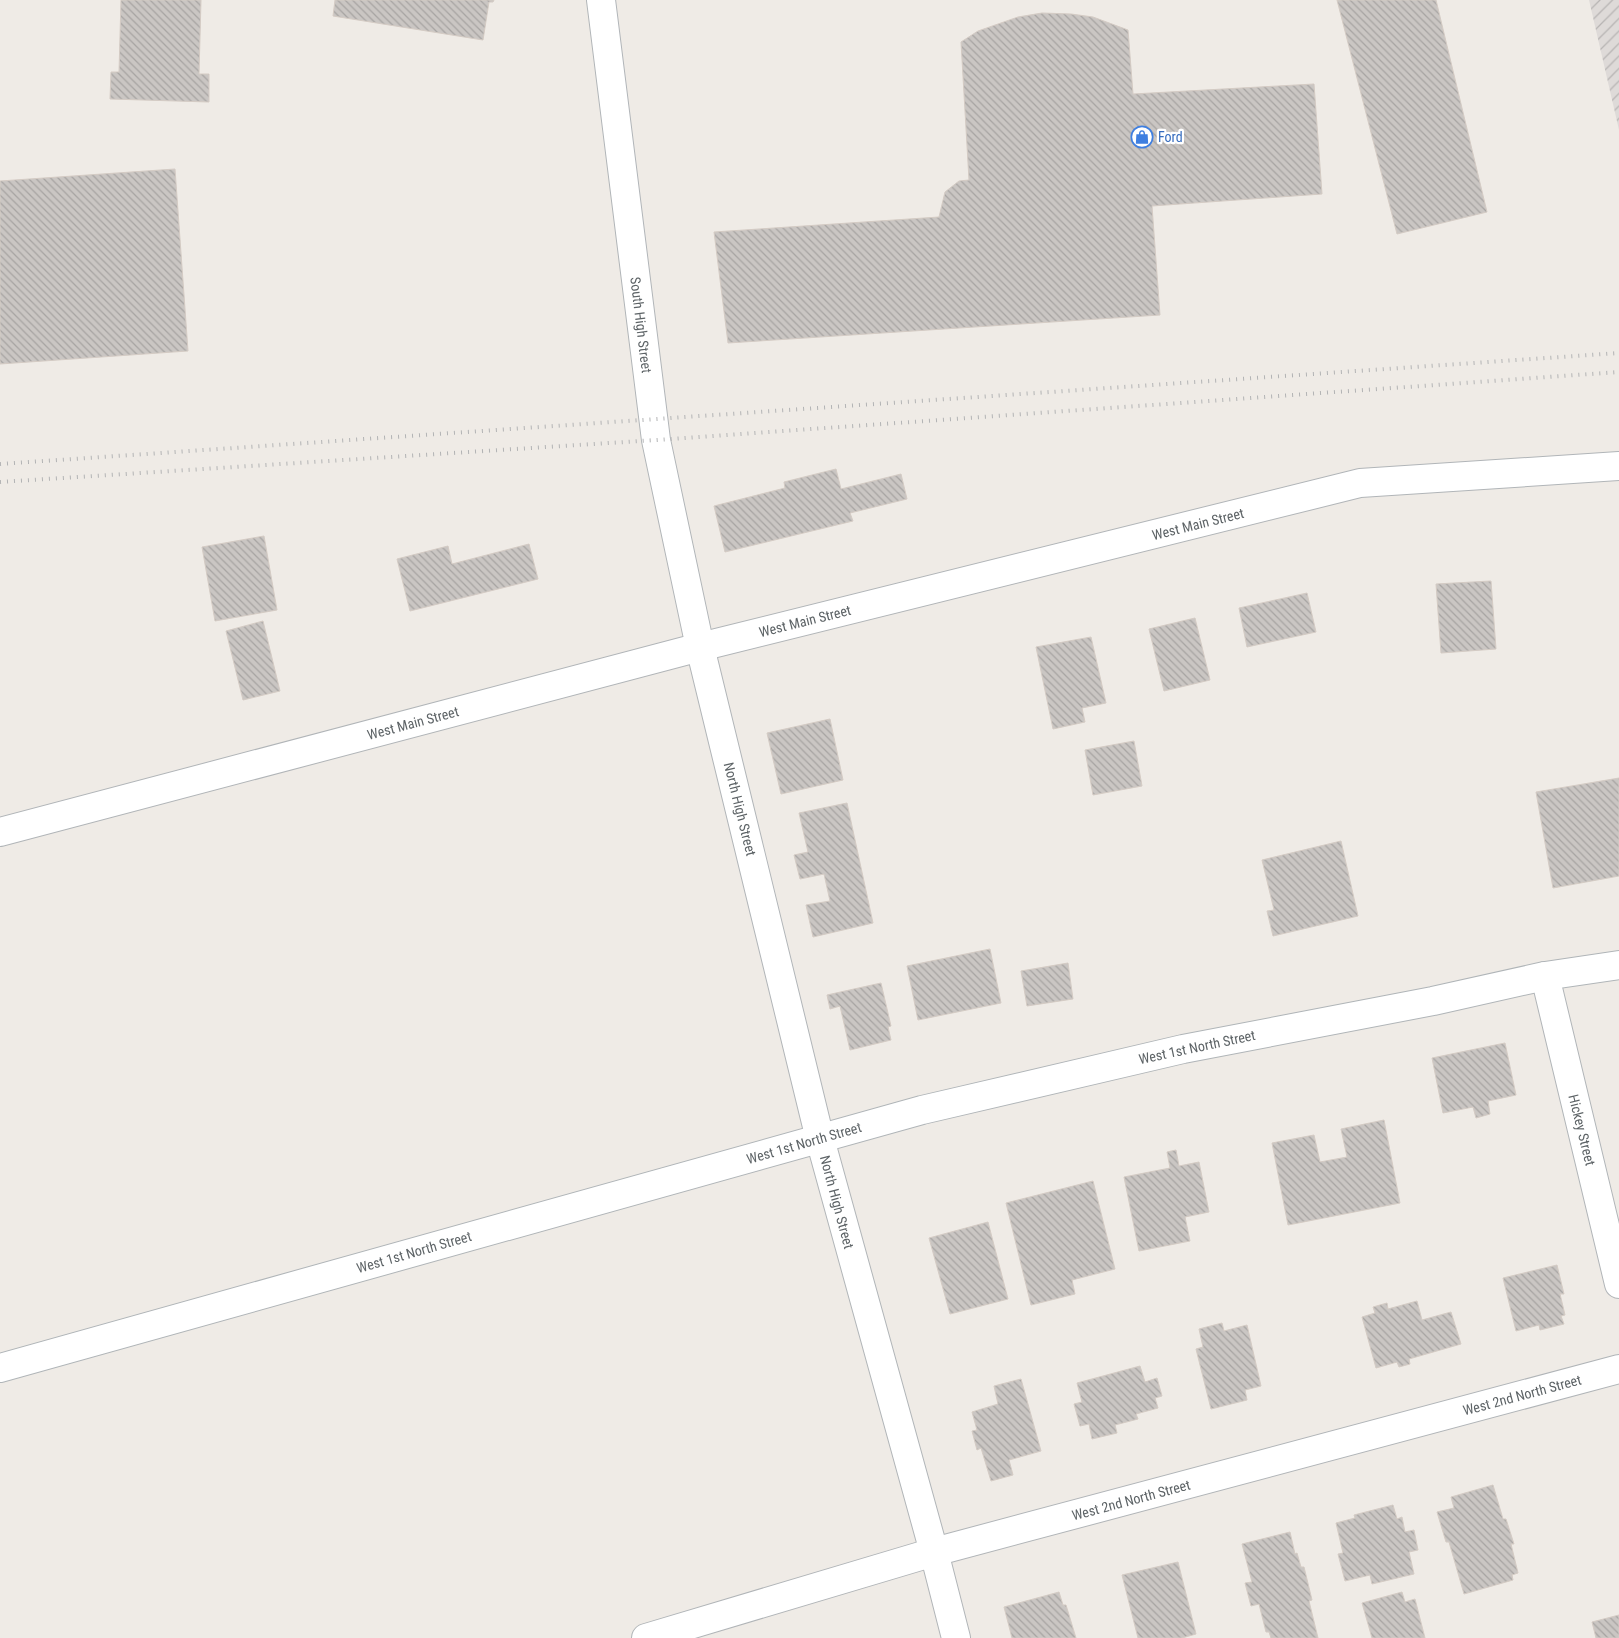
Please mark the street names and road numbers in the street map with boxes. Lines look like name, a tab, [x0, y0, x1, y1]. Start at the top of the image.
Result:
street label: South High Street	[627, 276, 655, 374]
street label: West Main Street	[1150, 505, 1246, 543]
street label: West Main Street	[757, 602, 853, 640]
street label: West Main Street	[366, 703, 460, 743]
street label: North High Street	[721, 760, 759, 858]
street label: West 1st North Street	[1137, 1027, 1257, 1067]
street label: Hickey Street	[1565, 1093, 1599, 1167]
street label: West 1st North Street	[745, 1119, 863, 1167]
street label: North High Street	[817, 1154, 857, 1250]
street label: West 1st North Street	[355, 1228, 473, 1276]
street label: West 2nd North Street	[1461, 1372, 1583, 1418]
street label: West 2nd North Street	[1070, 1477, 1192, 1523]

